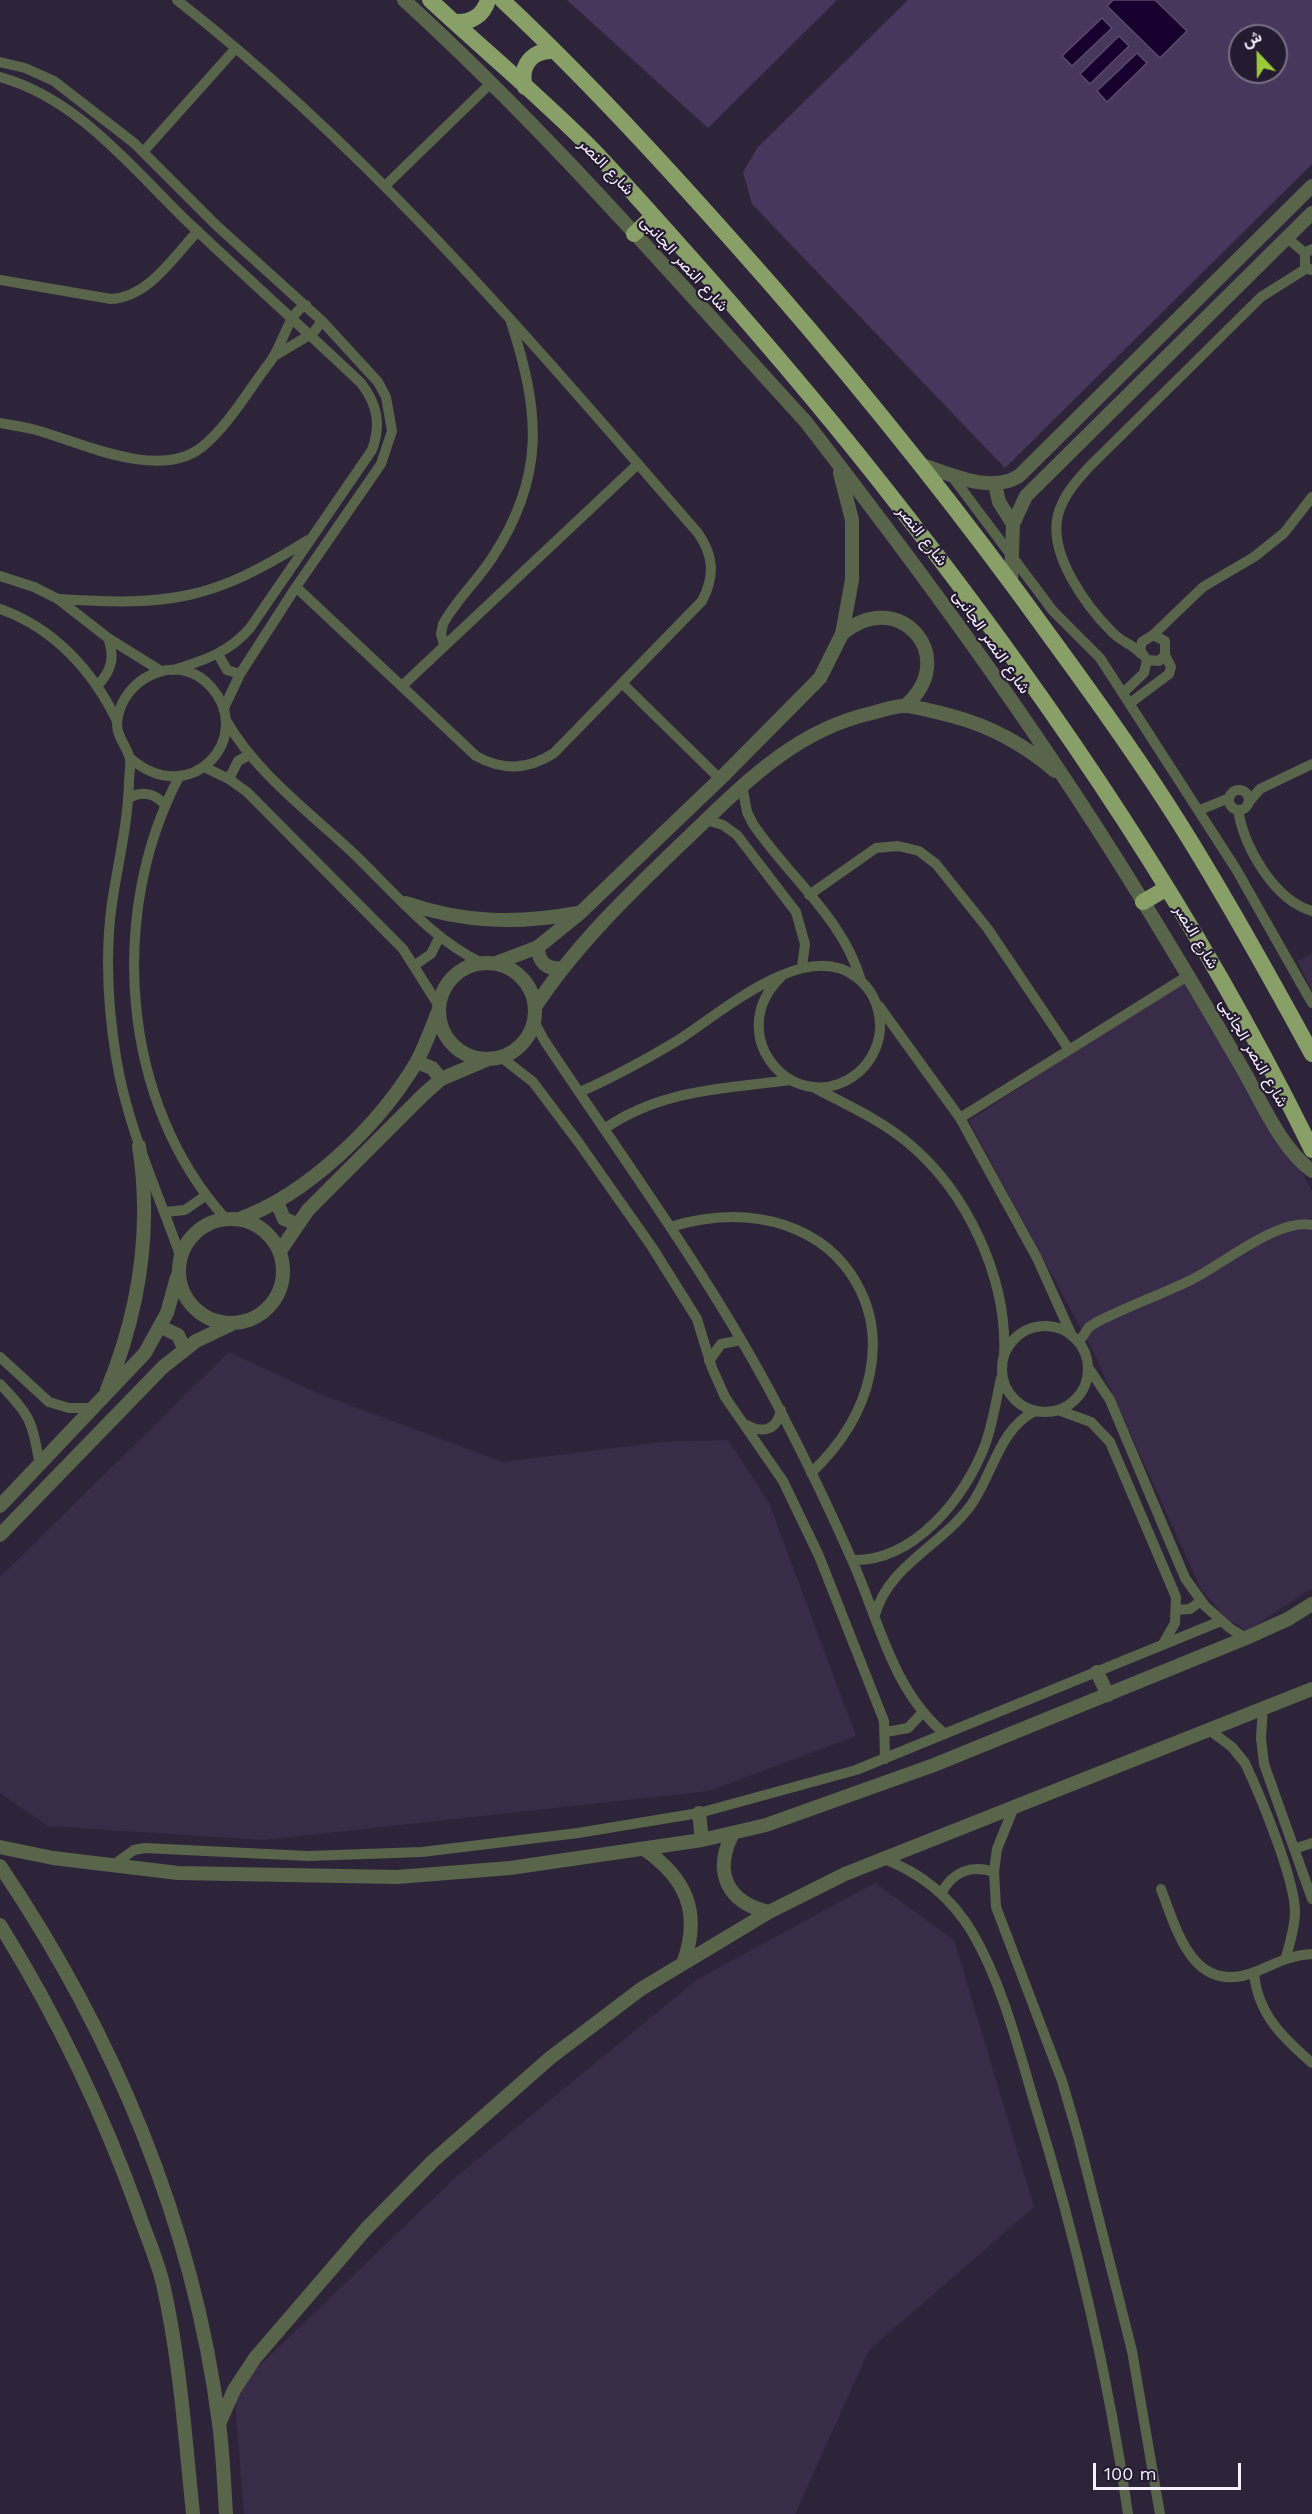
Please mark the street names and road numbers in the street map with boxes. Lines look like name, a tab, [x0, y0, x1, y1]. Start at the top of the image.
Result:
street label: شارع النصر	[574, 135, 638, 199]
street label: شارع النصر الجانبى	[636, 212, 732, 316]
street label: شارع النصر	[892, 502, 952, 570]
street label: شارع النصر الجانبى	[948, 586, 1034, 698]
street label: شارع النصر	[1169, 902, 1223, 972]
street label: شارع النصر الجانبى	[1214, 995, 1292, 1111]

